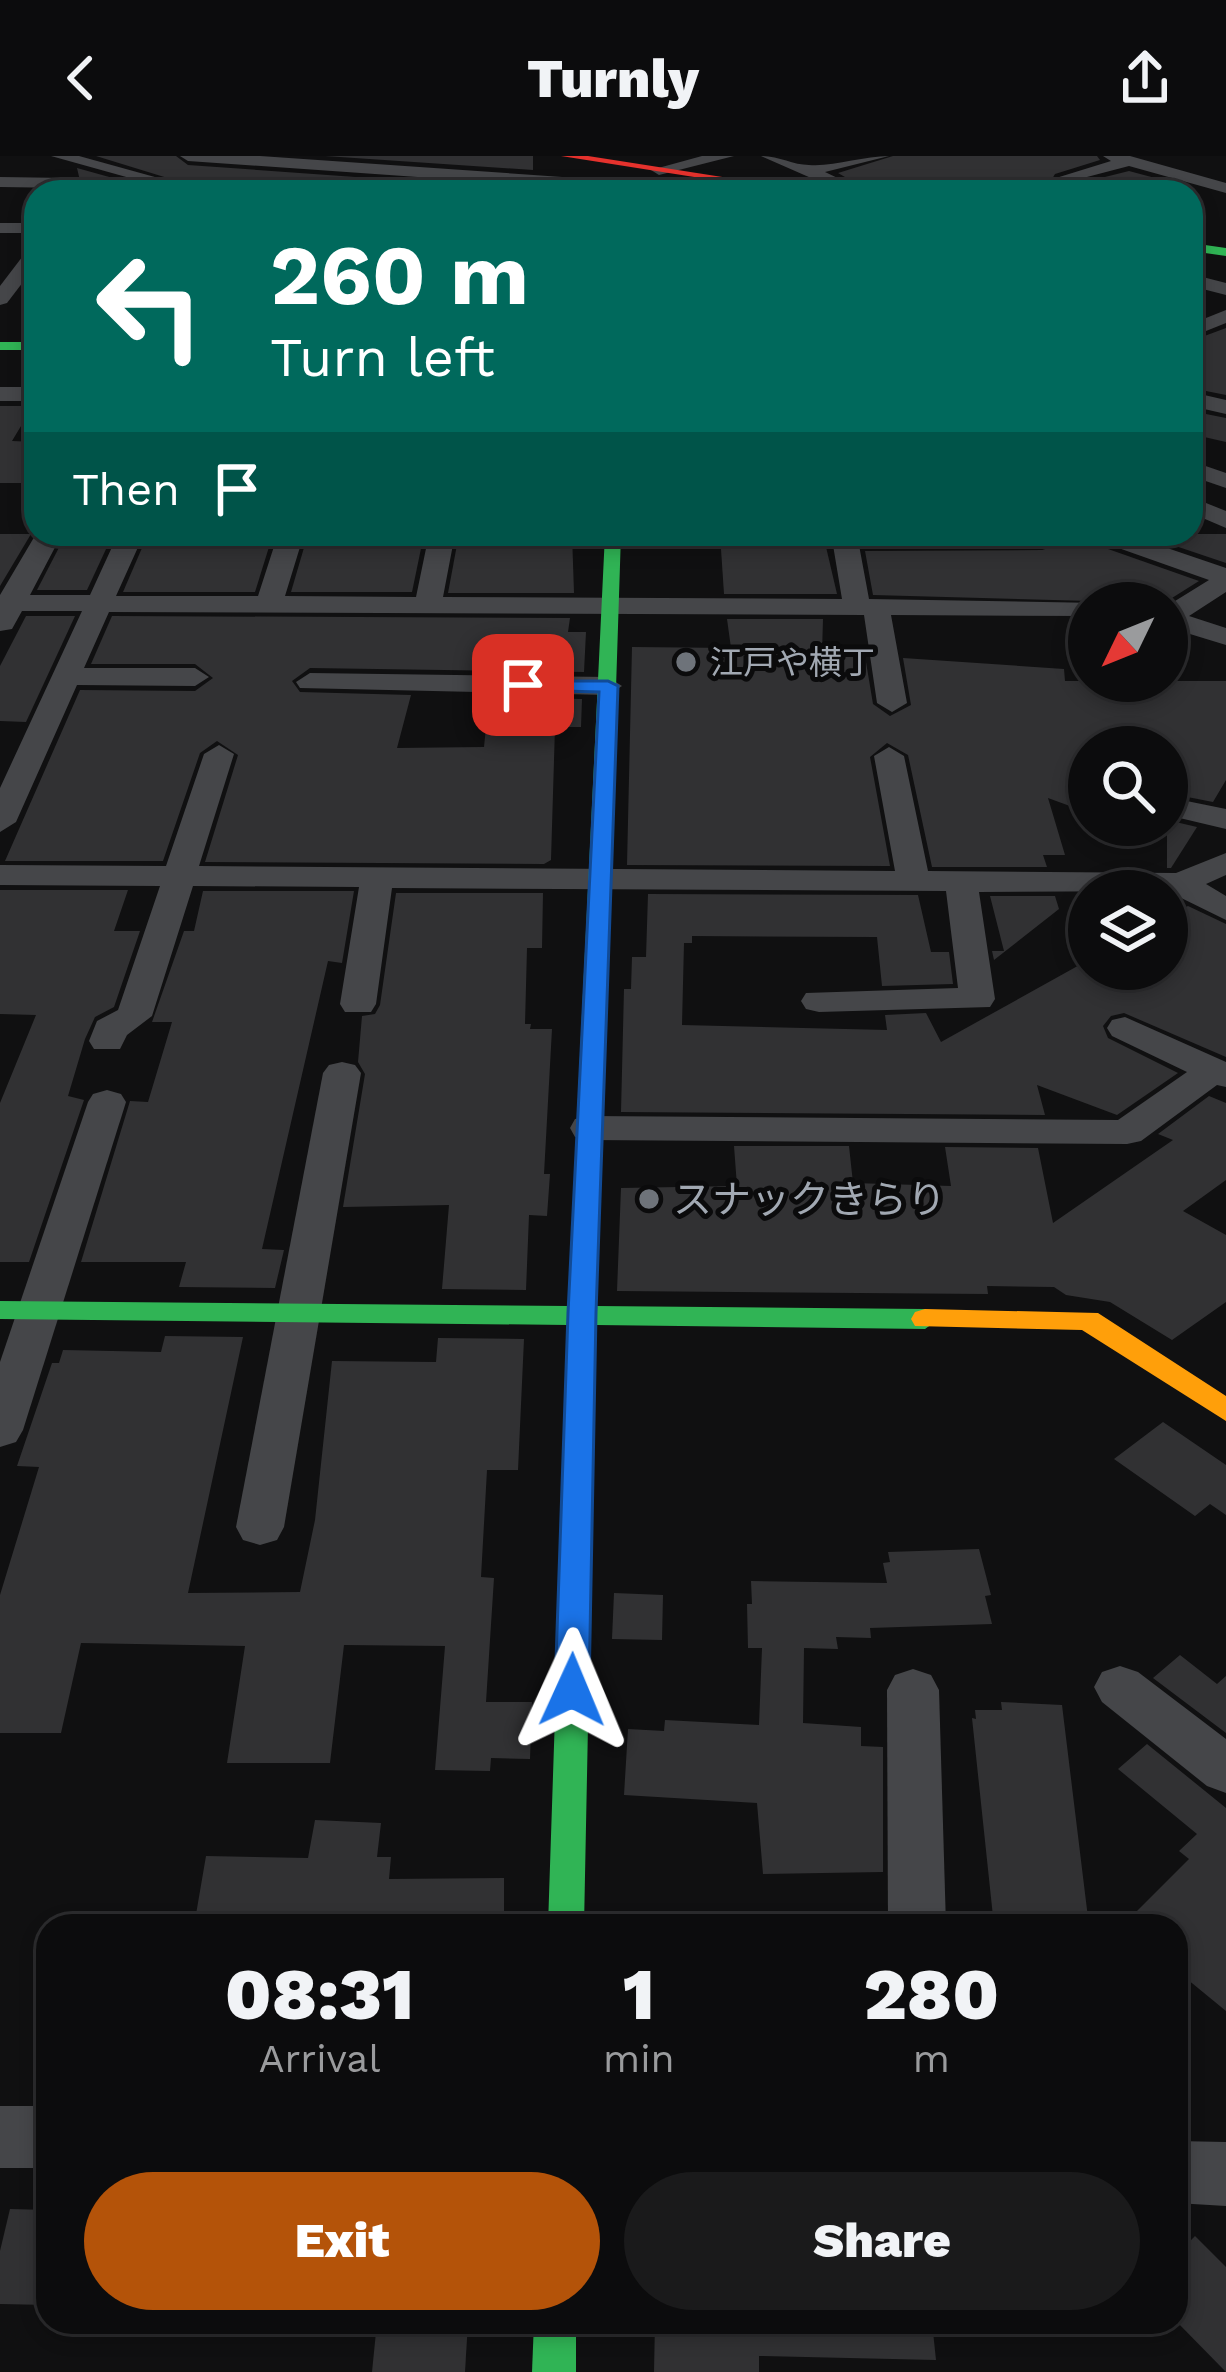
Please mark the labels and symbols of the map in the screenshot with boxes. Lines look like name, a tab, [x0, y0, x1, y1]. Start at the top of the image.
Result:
north arrow	[1068, 582, 1188, 702]
pin	[472, 634, 574, 736]
place label: 江戸や横丁	[710, 643, 875, 682]
marker: 江戸や横丁	[673, 649, 699, 675]
place label: スナックきらり	[673, 1177, 946, 1222]
marker: スナックきらり	[636, 1186, 662, 1212]
position arrow	[509, 1627, 635, 1753]

